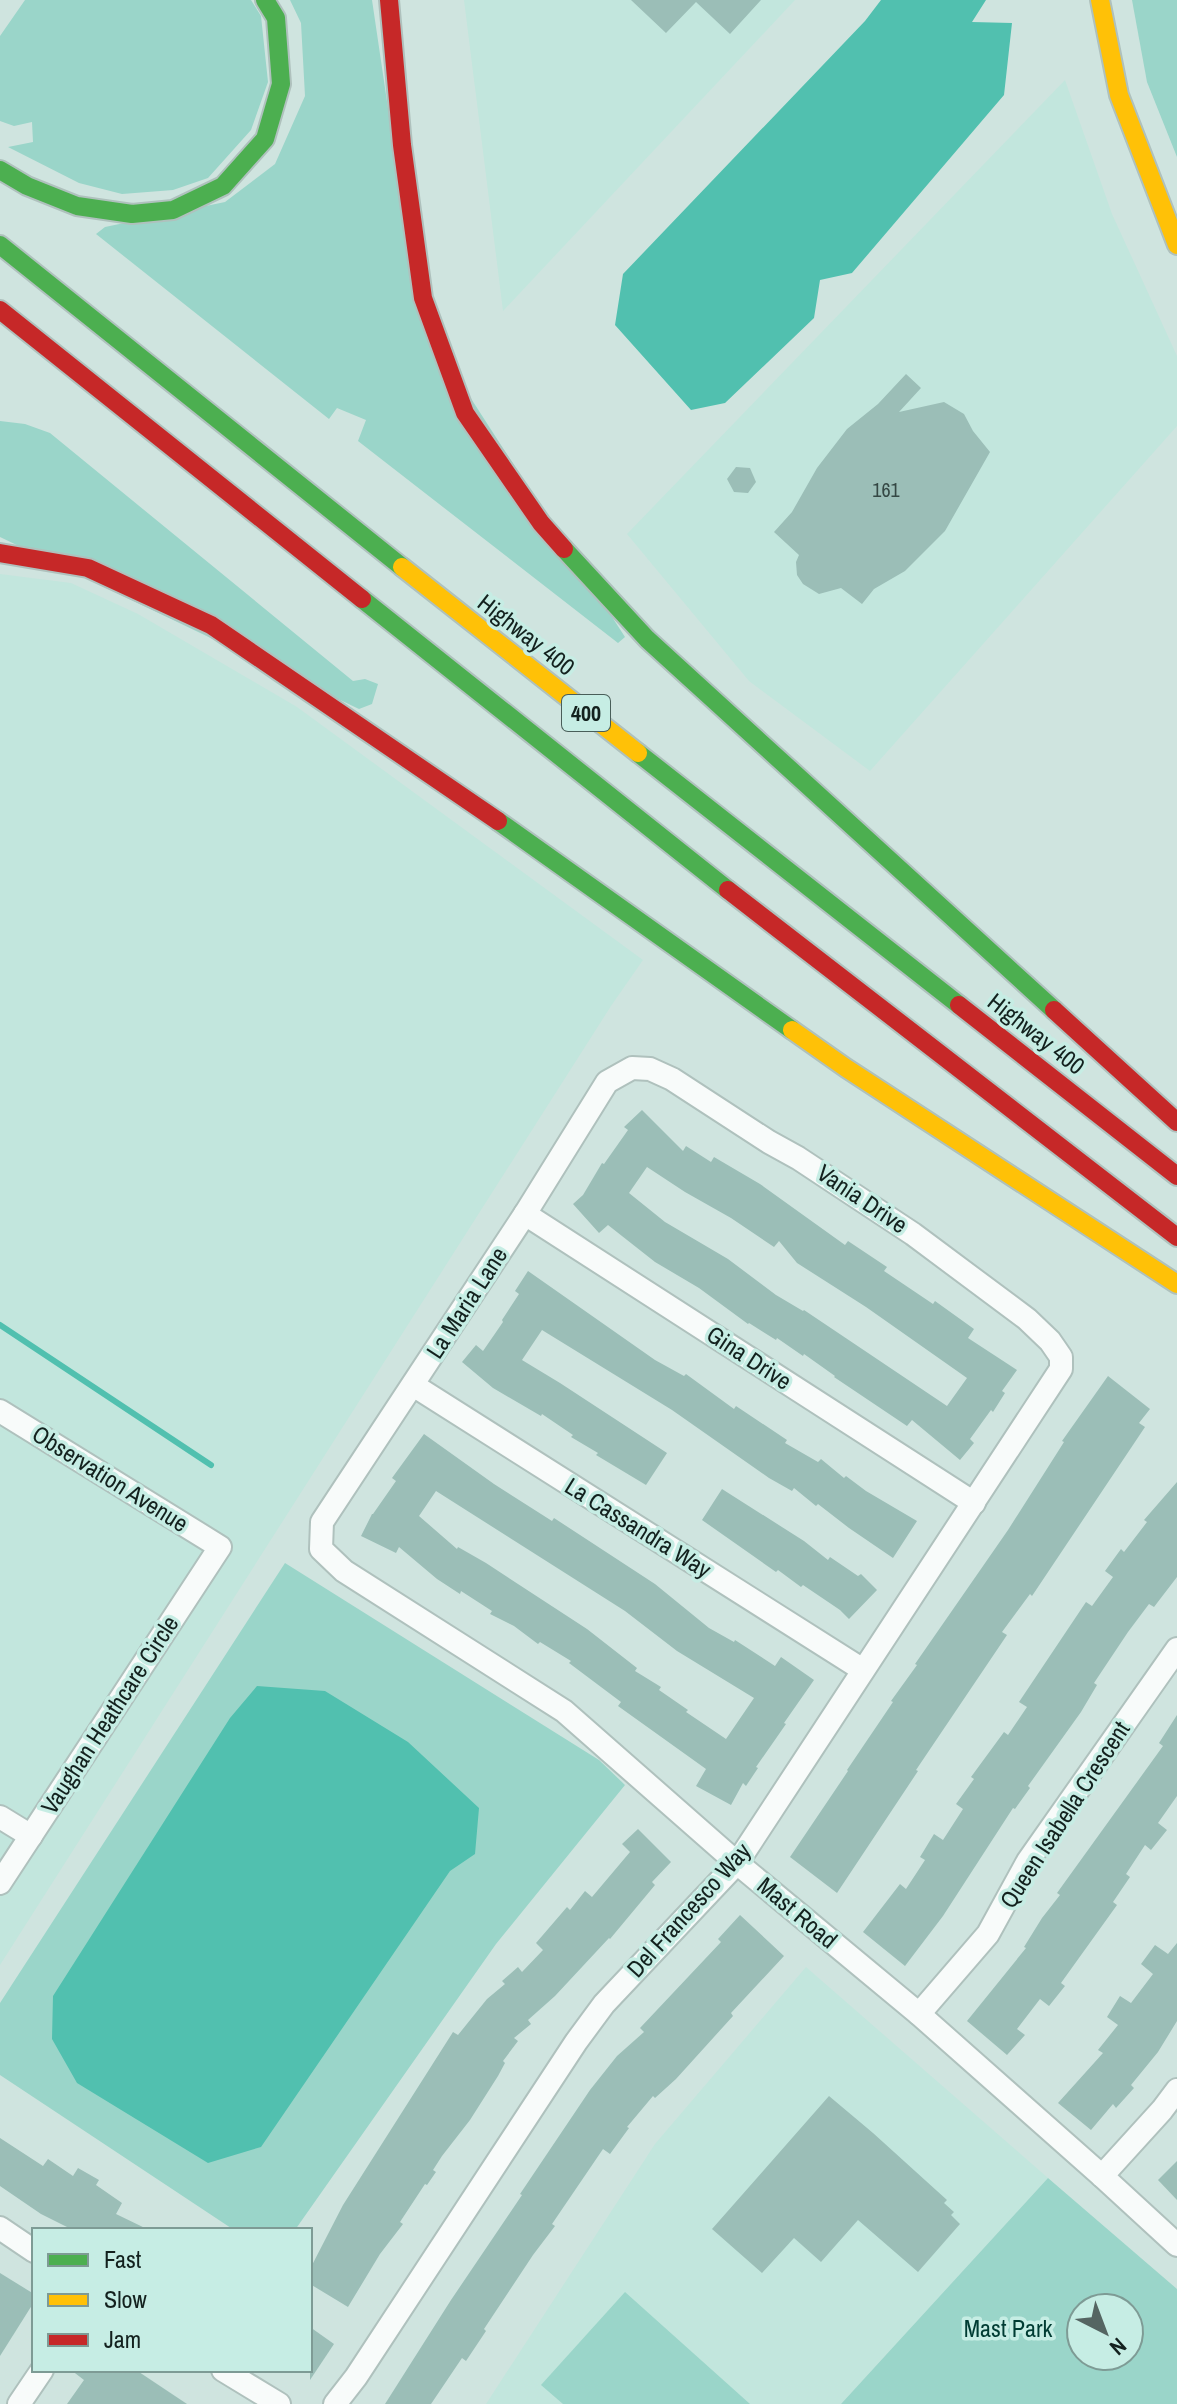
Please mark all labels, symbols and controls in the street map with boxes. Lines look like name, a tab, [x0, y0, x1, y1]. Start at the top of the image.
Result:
house number: 161	[872, 476, 900, 503]
street label: Highway 400	[472, 586, 582, 682]
road number: 400	[562, 695, 610, 731]
street label: Highway 400	[982, 985, 1092, 1081]
street label: Vania Drive	[811, 1156, 914, 1240]
street label: La Maria Lane	[418, 1241, 514, 1364]
street label: Gina Drive	[701, 1318, 798, 1396]
street label: Observation Avenue	[27, 1417, 194, 1539]
street label: La Cassandra Way	[559, 1469, 718, 1585]
street label: Vaughan Heathcare Circle	[33, 1609, 185, 1820]
street label: Queen Isabella Crescent	[992, 1714, 1137, 1914]
street label: Del Francesco Way	[619, 1835, 757, 1984]
street label: Mast Road	[751, 1869, 844, 1955]
legend	[32, 2228, 312, 2372]
text: Fast	[104, 2243, 142, 2275]
text: Slow	[104, 2283, 147, 2315]
north arrow	[1065, 2292, 1145, 2372]
park label: Mast Park	[964, 2312, 1052, 2344]
text: Jam	[104, 2323, 141, 2355]
text: N	[1104, 2331, 1133, 2362]

